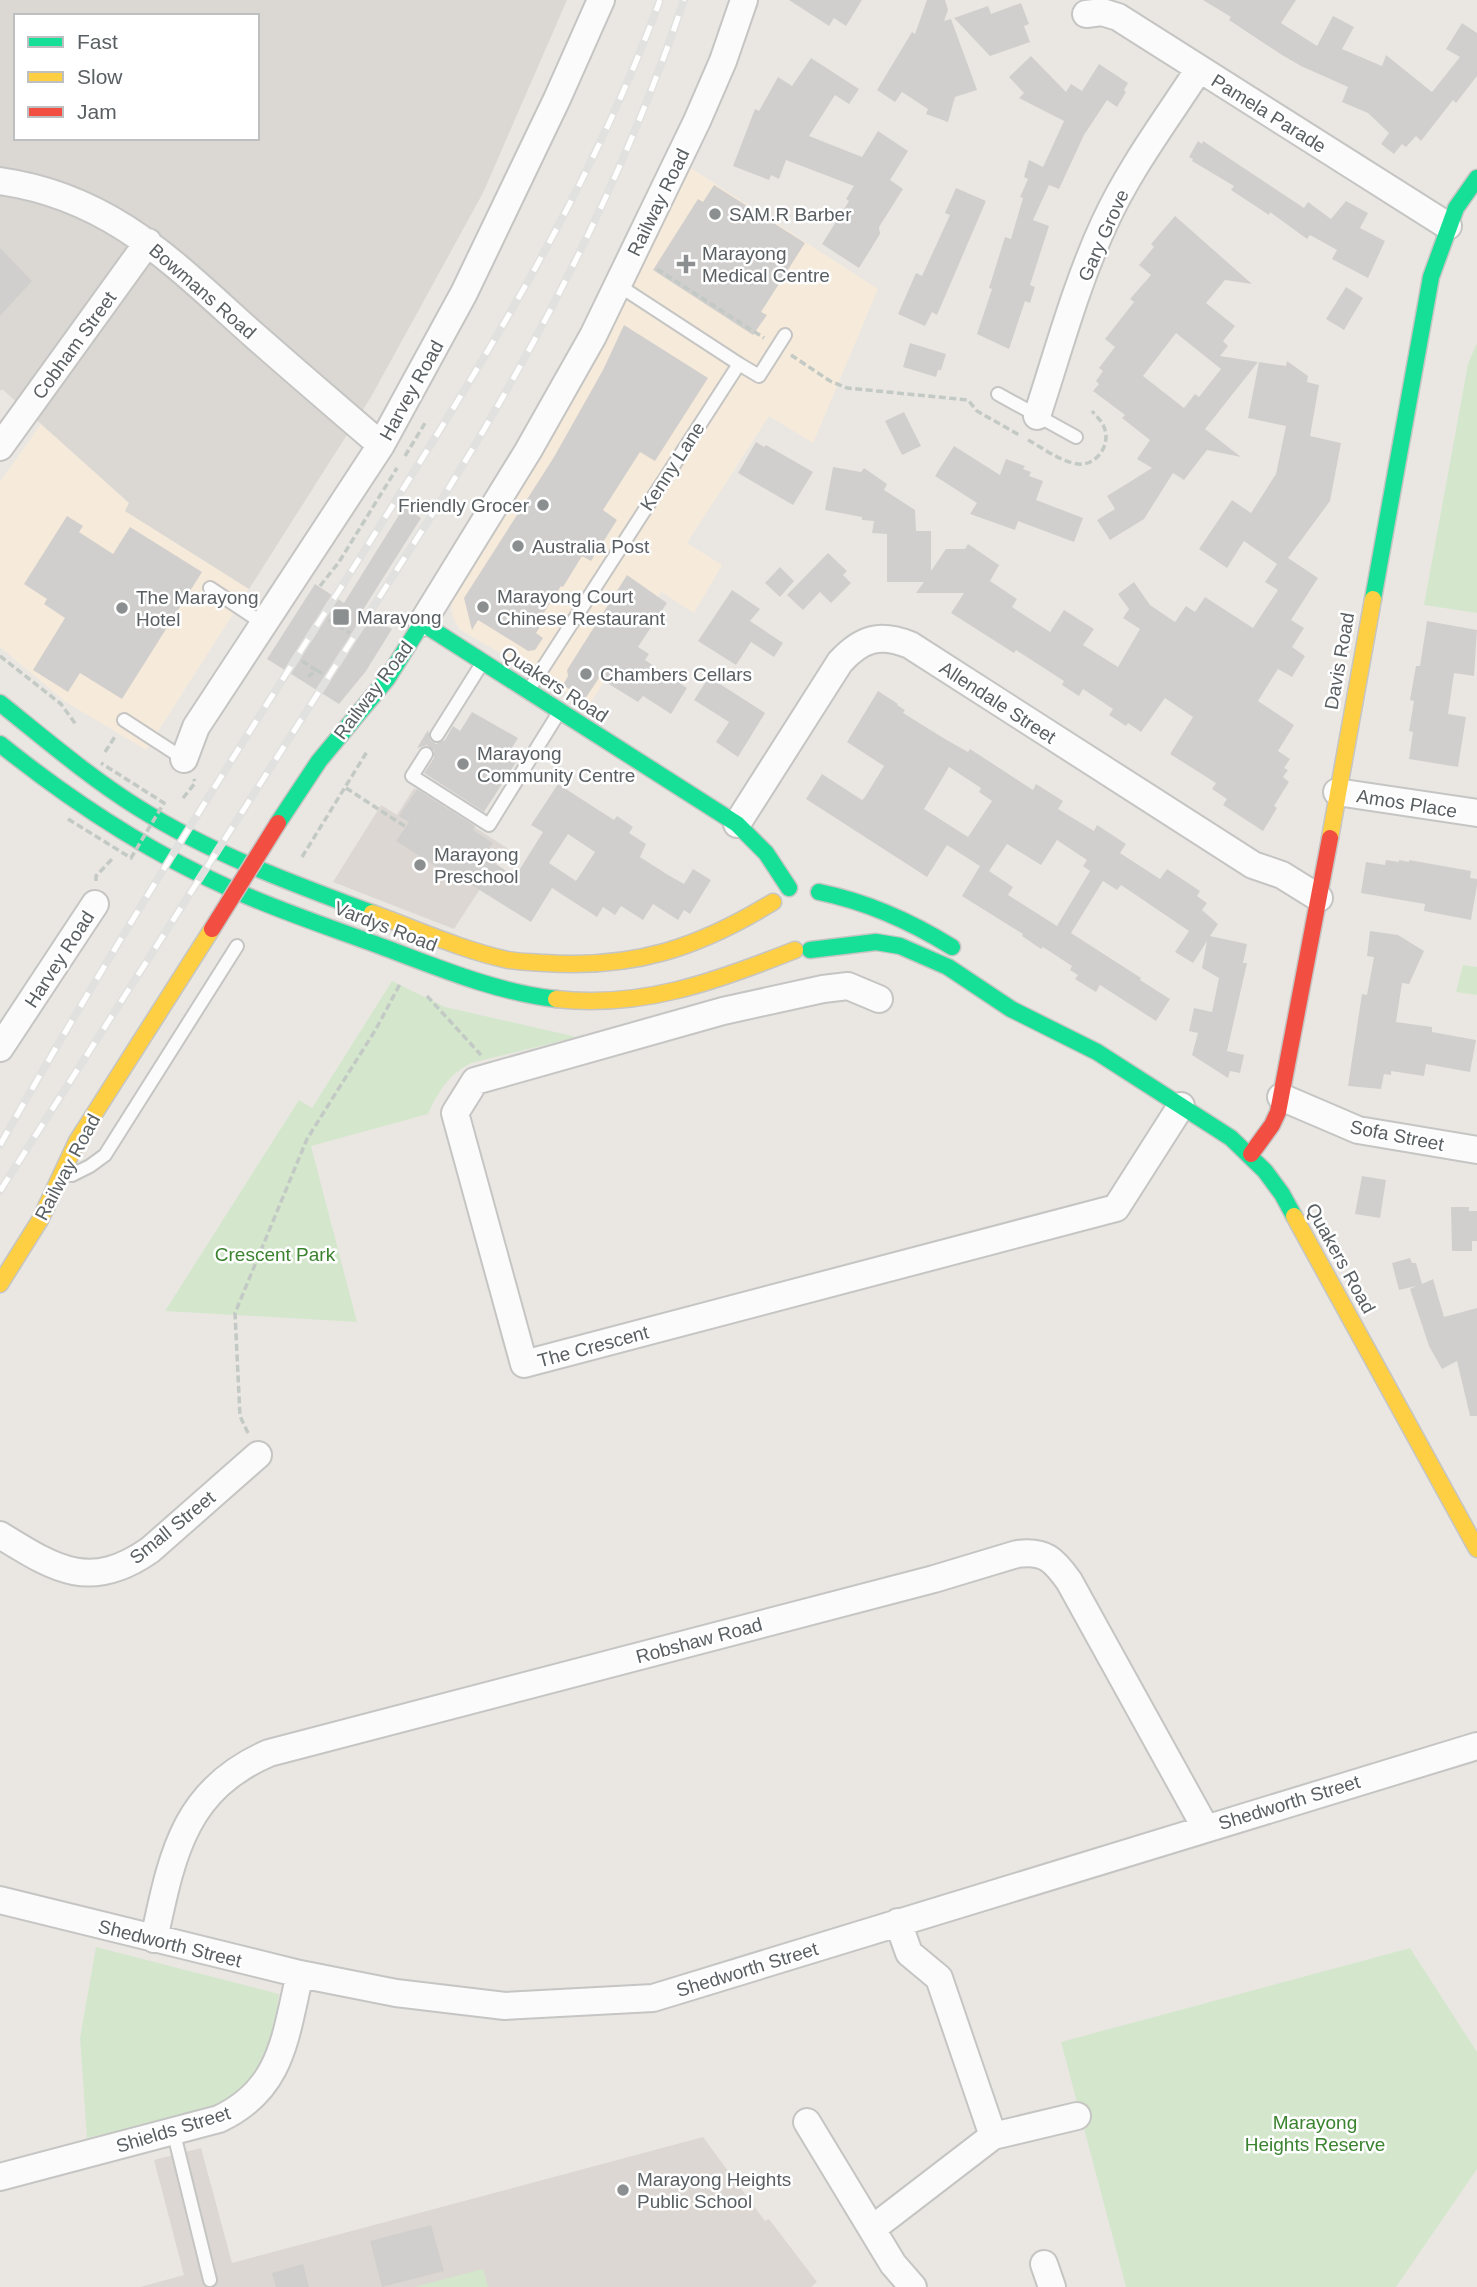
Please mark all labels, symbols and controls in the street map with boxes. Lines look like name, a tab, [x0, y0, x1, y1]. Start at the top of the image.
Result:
legend	[14, 14, 259, 140]
text: Fast	[77, 30, 118, 53]
text: Slow	[77, 65, 123, 88]
street label: Pamela Parade	[1208, 70, 1330, 157]
text: Jam	[77, 100, 117, 123]
street label: Railway Road	[623, 145, 694, 260]
street label: Gary Grove	[1074, 186, 1133, 284]
place label: SAM.R Barber	[729, 204, 852, 225]
marker: SAM.R Barber	[707, 206, 723, 222]
street label: Bowmans Road	[145, 239, 260, 343]
place label: Marayong Medical Centre	[702, 243, 830, 286]
marker: Marayong Medical Centre	[676, 254, 696, 274]
street label: Cobham Street	[28, 287, 121, 403]
street label: Harvey Road	[375, 337, 448, 444]
street label: Kenny Lane	[636, 418, 709, 515]
place label: Friendly Grocer	[398, 495, 530, 516]
marker: Friendly Grocer	[535, 497, 551, 513]
place label: Australia Post	[532, 536, 650, 557]
marker: Australia Post	[510, 538, 526, 554]
place label: Marayong Court Chinese Restaurant	[497, 586, 666, 629]
place label: The Marayong Hotel	[136, 587, 259, 630]
marker: Marayong Court Chinese Restaurant	[475, 599, 491, 615]
marker: The Marayong Hotel	[114, 600, 130, 616]
marker: Marayong	[331, 607, 351, 627]
place label: Marayong	[357, 607, 442, 628]
street label: Davis Road	[1321, 611, 1358, 711]
street label: Railway Road	[330, 637, 417, 743]
street label: Quakers Road	[498, 642, 612, 727]
street label: Allendale Street	[936, 657, 1060, 748]
place label: Chambers Cellars	[600, 664, 752, 685]
marker: Chambers Cellars	[578, 666, 594, 682]
place label: Marayong Community Centre	[477, 743, 635, 786]
marker: Marayong Community Centre	[455, 756, 471, 772]
street label: Amos Place	[1355, 785, 1459, 822]
place label: Marayong Preschool	[434, 844, 519, 887]
marker: Marayong Preschool	[412, 857, 428, 873]
street label: Vardys Road	[331, 897, 440, 956]
street label: Harvey Road	[20, 907, 98, 1011]
street label: Railway Road	[31, 1111, 104, 1224]
street label: Sofa Street	[1348, 1116, 1446, 1155]
street label: Quakers Road	[1302, 1200, 1379, 1317]
park label: Crescent Park	[215, 1244, 336, 1265]
street label: The Crescent	[535, 1321, 652, 1371]
street label: Small Street	[125, 1486, 220, 1568]
street label: Robshaw Road	[634, 1614, 765, 1667]
street label: Shedworth Street	[1216, 1771, 1363, 1834]
street label: Shedworth Street	[96, 1916, 244, 1972]
street label: Shedworth Street	[674, 1938, 821, 2001]
street label: Shields Street	[114, 2102, 233, 2157]
park label: Marayong Heights Reserve	[1245, 2112, 1385, 2155]
place label: Marayong Heights Public School	[637, 2169, 791, 2212]
marker: Marayong Heights Public School	[615, 2182, 631, 2198]

